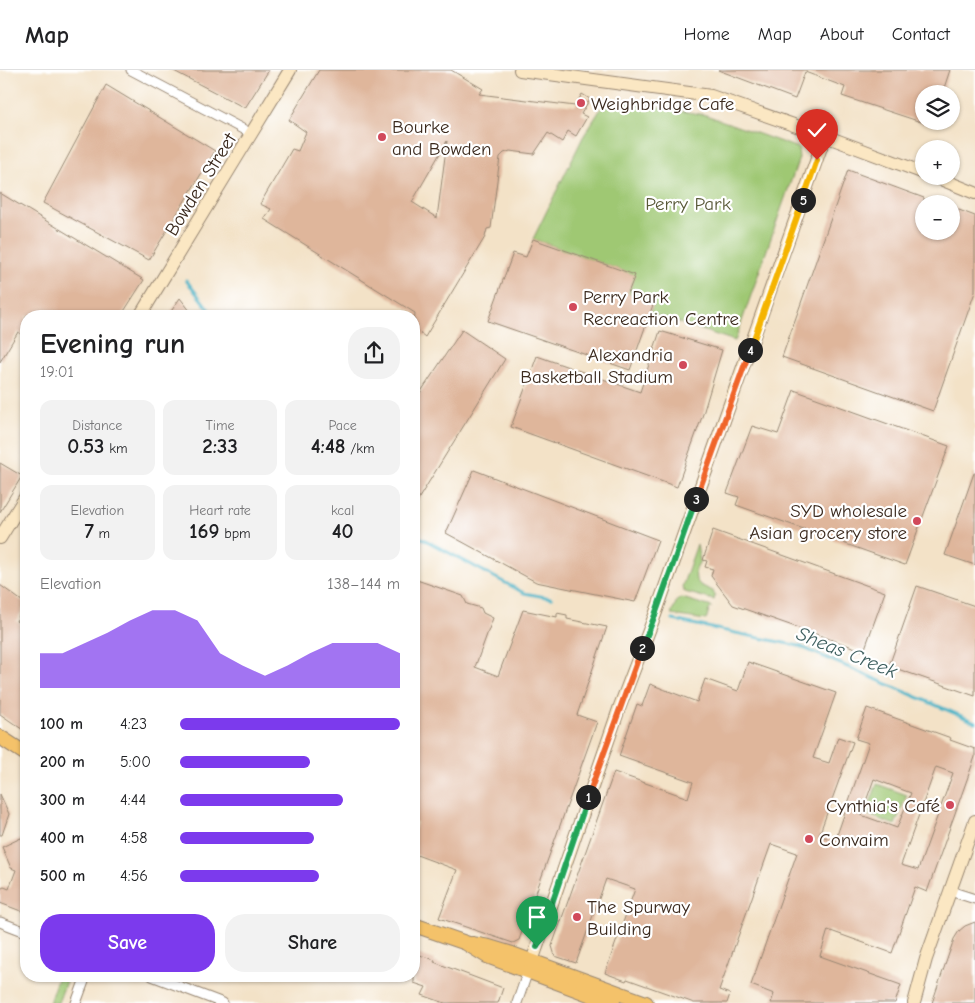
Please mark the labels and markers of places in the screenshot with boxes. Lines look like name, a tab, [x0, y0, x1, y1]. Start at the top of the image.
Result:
place label: Weighbridge Cafe	[591, 93, 734, 115]
marker: Weighbridge Cafe	[575, 97, 587, 109]
pin	[796, 109, 838, 160]
place label: Bourke and Bowden	[392, 116, 492, 160]
marker: Bourke and Bowden	[376, 131, 388, 143]
pin: 5	[790, 188, 816, 212]
place label: Perry Park Recreaction Centre	[583, 286, 739, 330]
marker: Perry Park Recreaction Centre	[567, 301, 579, 313]
pin: 4	[738, 338, 762, 362]
place label: Alexandria Basketball Stadium	[520, 344, 673, 388]
marker: Alexandria Basketball Stadium	[677, 359, 689, 371]
pin: 3	[684, 486, 708, 512]
place label: SYD wholesale Asian grocery store	[749, 500, 907, 544]
marker: SYD wholesale Asian grocery store	[911, 515, 923, 527]
pin: 2	[630, 636, 654, 660]
pin: 1	[576, 784, 600, 810]
place label: Cynthia's Café	[826, 795, 940, 817]
marker: Cynthia's Café	[944, 799, 956, 811]
place label: Convaim	[819, 829, 889, 851]
marker: Convaim	[803, 833, 815, 845]
pin	[516, 896, 558, 947]
place label: The Spurway Building	[587, 896, 691, 940]
marker: The Spurway Building	[571, 911, 583, 923]

